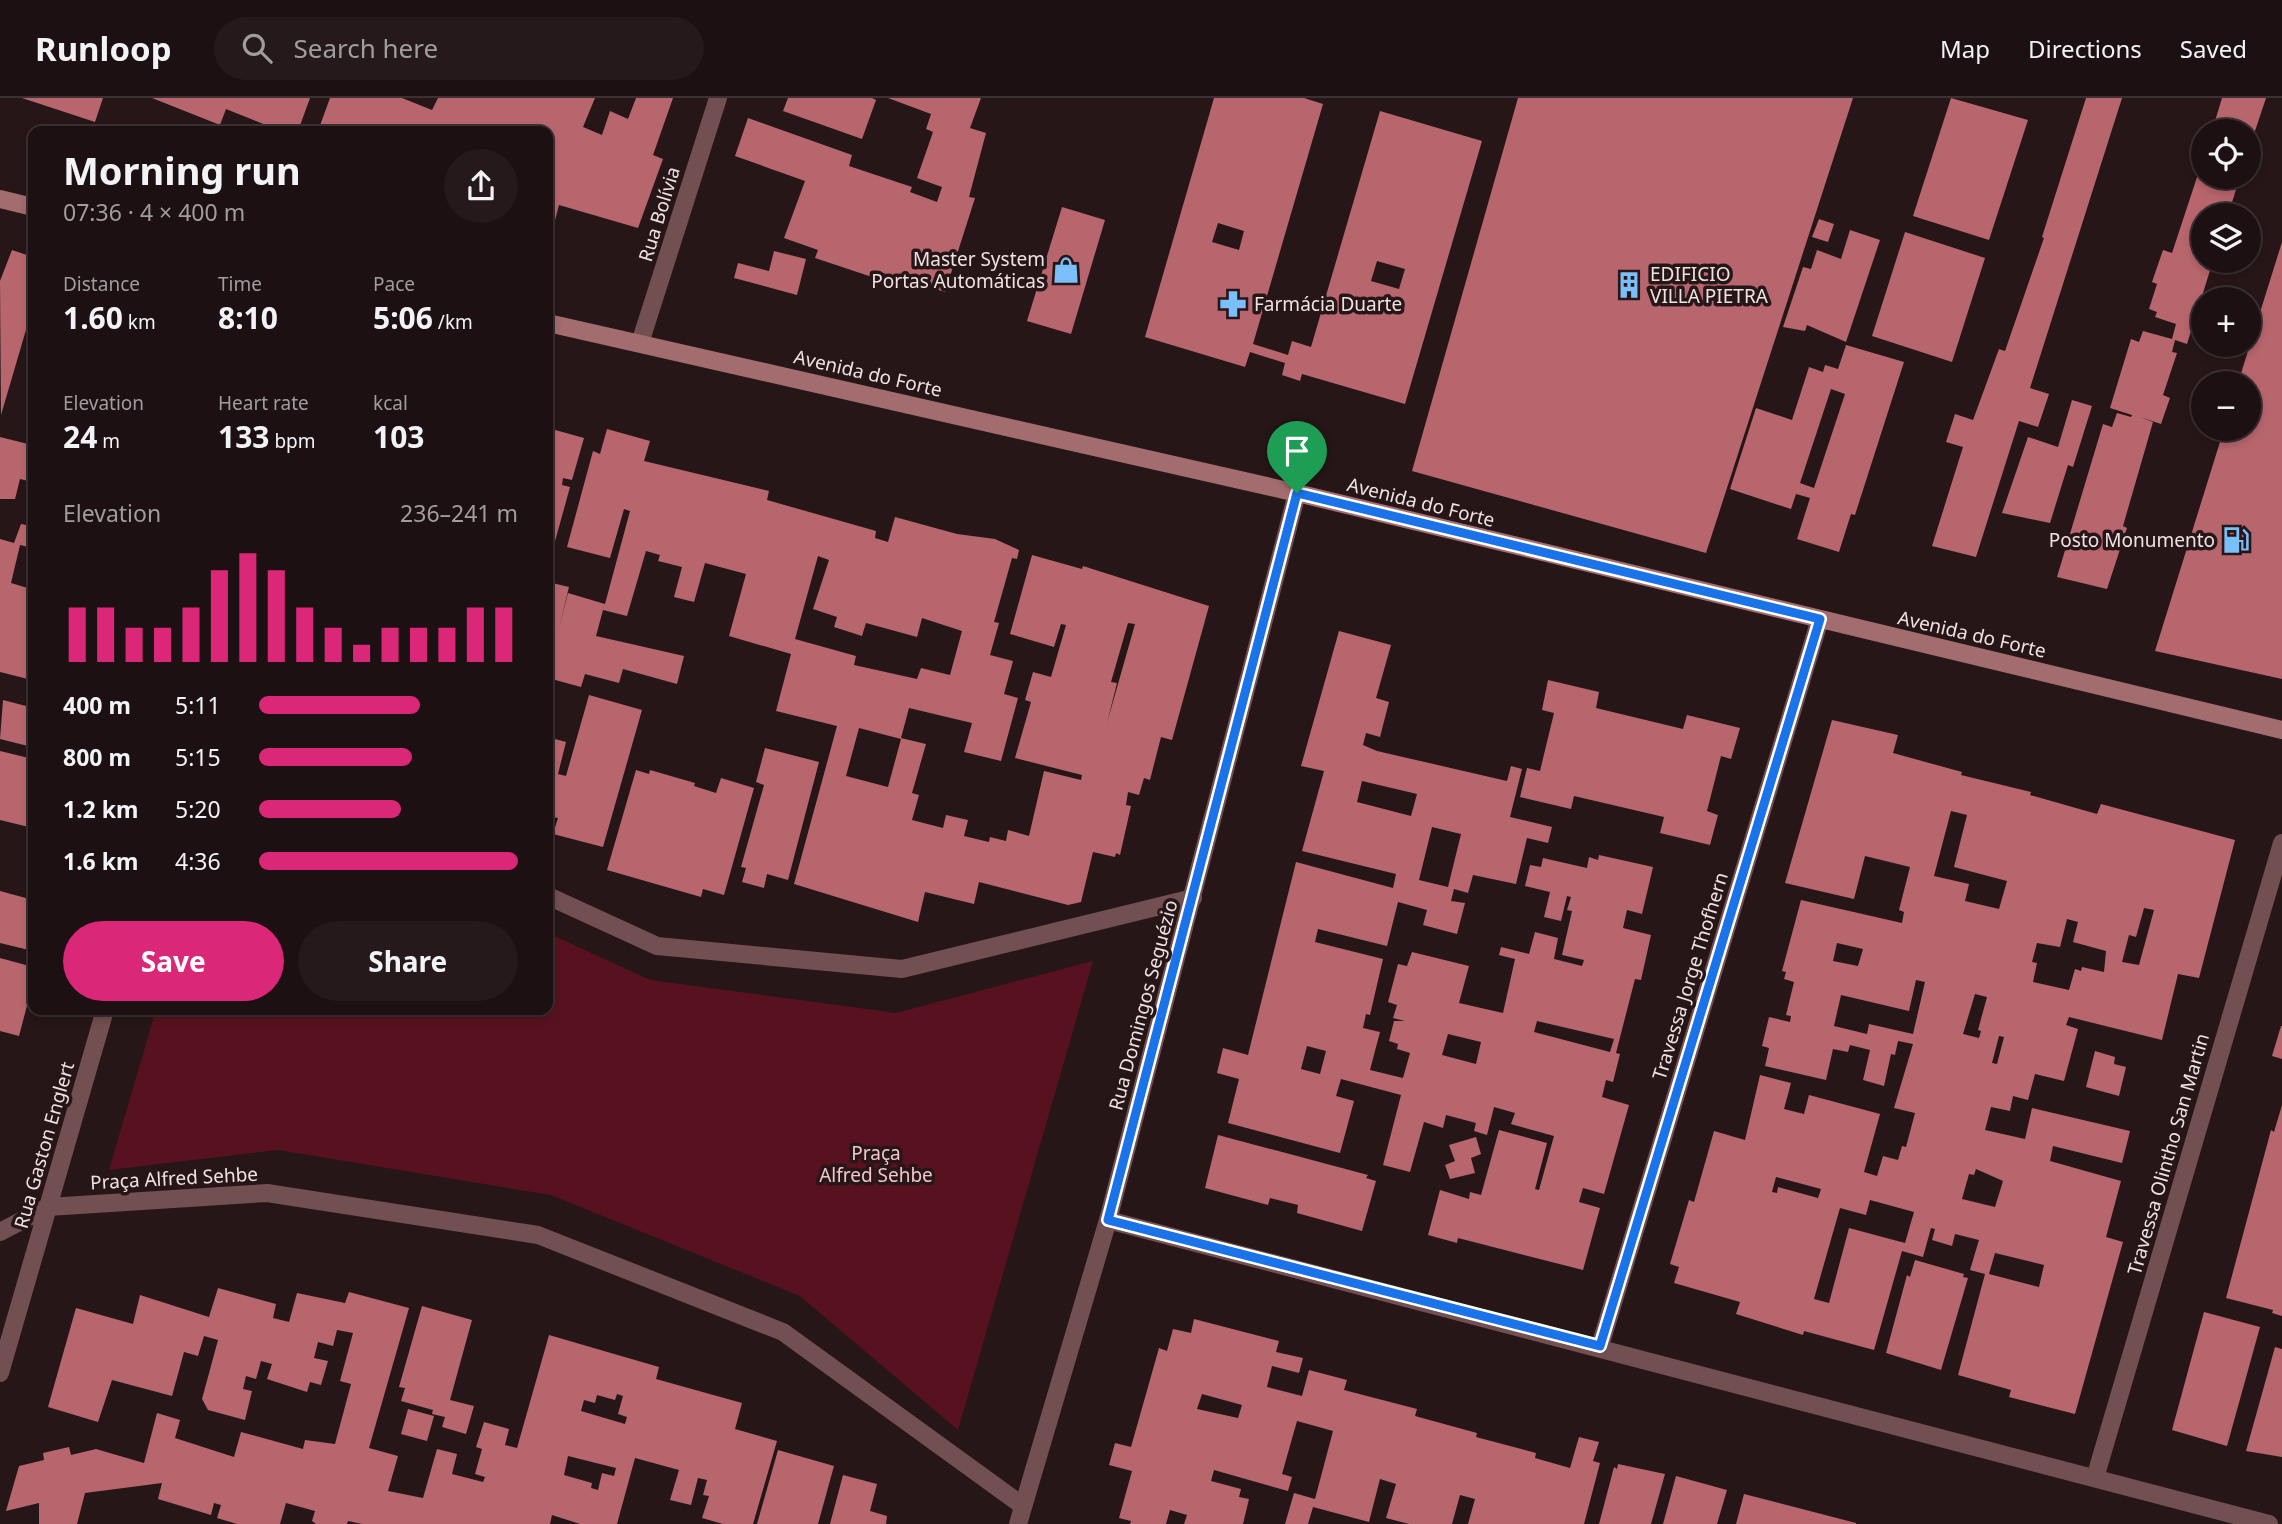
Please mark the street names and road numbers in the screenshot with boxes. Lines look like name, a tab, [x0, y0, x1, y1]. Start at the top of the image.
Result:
street label: Rua Bolívia	[632, 163, 686, 265]
street label: Avenida do Forte	[791, 343, 945, 403]
street label: Avenida do Forte	[1344, 471, 1498, 533]
street label: Avenida do Forte	[1895, 604, 2049, 664]
street label: Travessa Jorge Thofhern	[1646, 869, 1734, 1083]
street label: Rua Domingos Seguézio	[1102, 897, 1184, 1113]
street label: Travessa Olintho San Martin	[2121, 1030, 2215, 1278]
street label: Rua Gaston Englert	[8, 1059, 80, 1231]
street label: Praça Alfred Sehbe	[89, 1161, 259, 1195]

